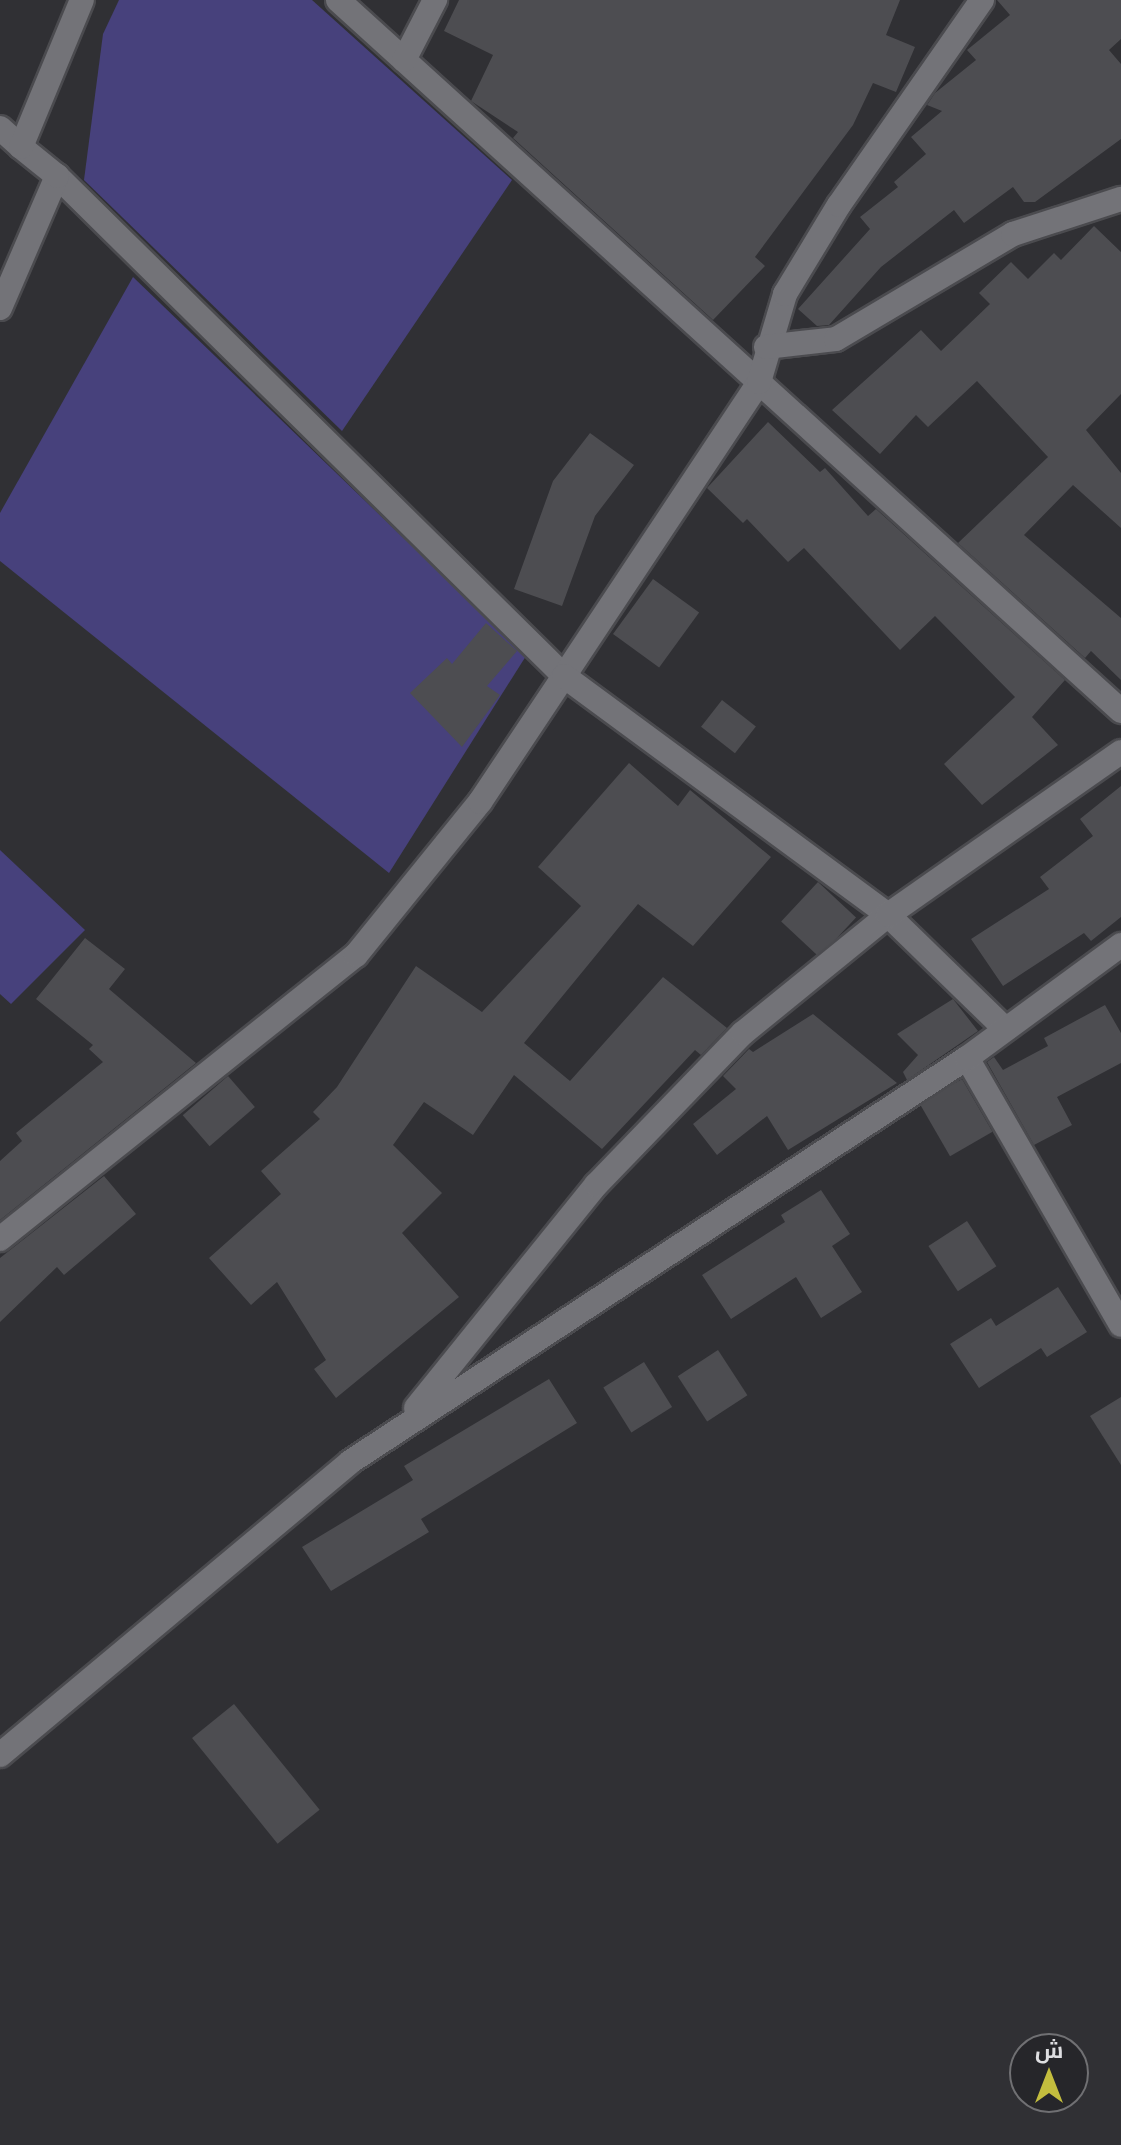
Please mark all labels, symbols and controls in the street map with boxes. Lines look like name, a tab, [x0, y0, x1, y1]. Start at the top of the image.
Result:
north arrow	[1009, 2033, 1089, 2113]
text: ش	[1035, 2038, 1063, 2063]

